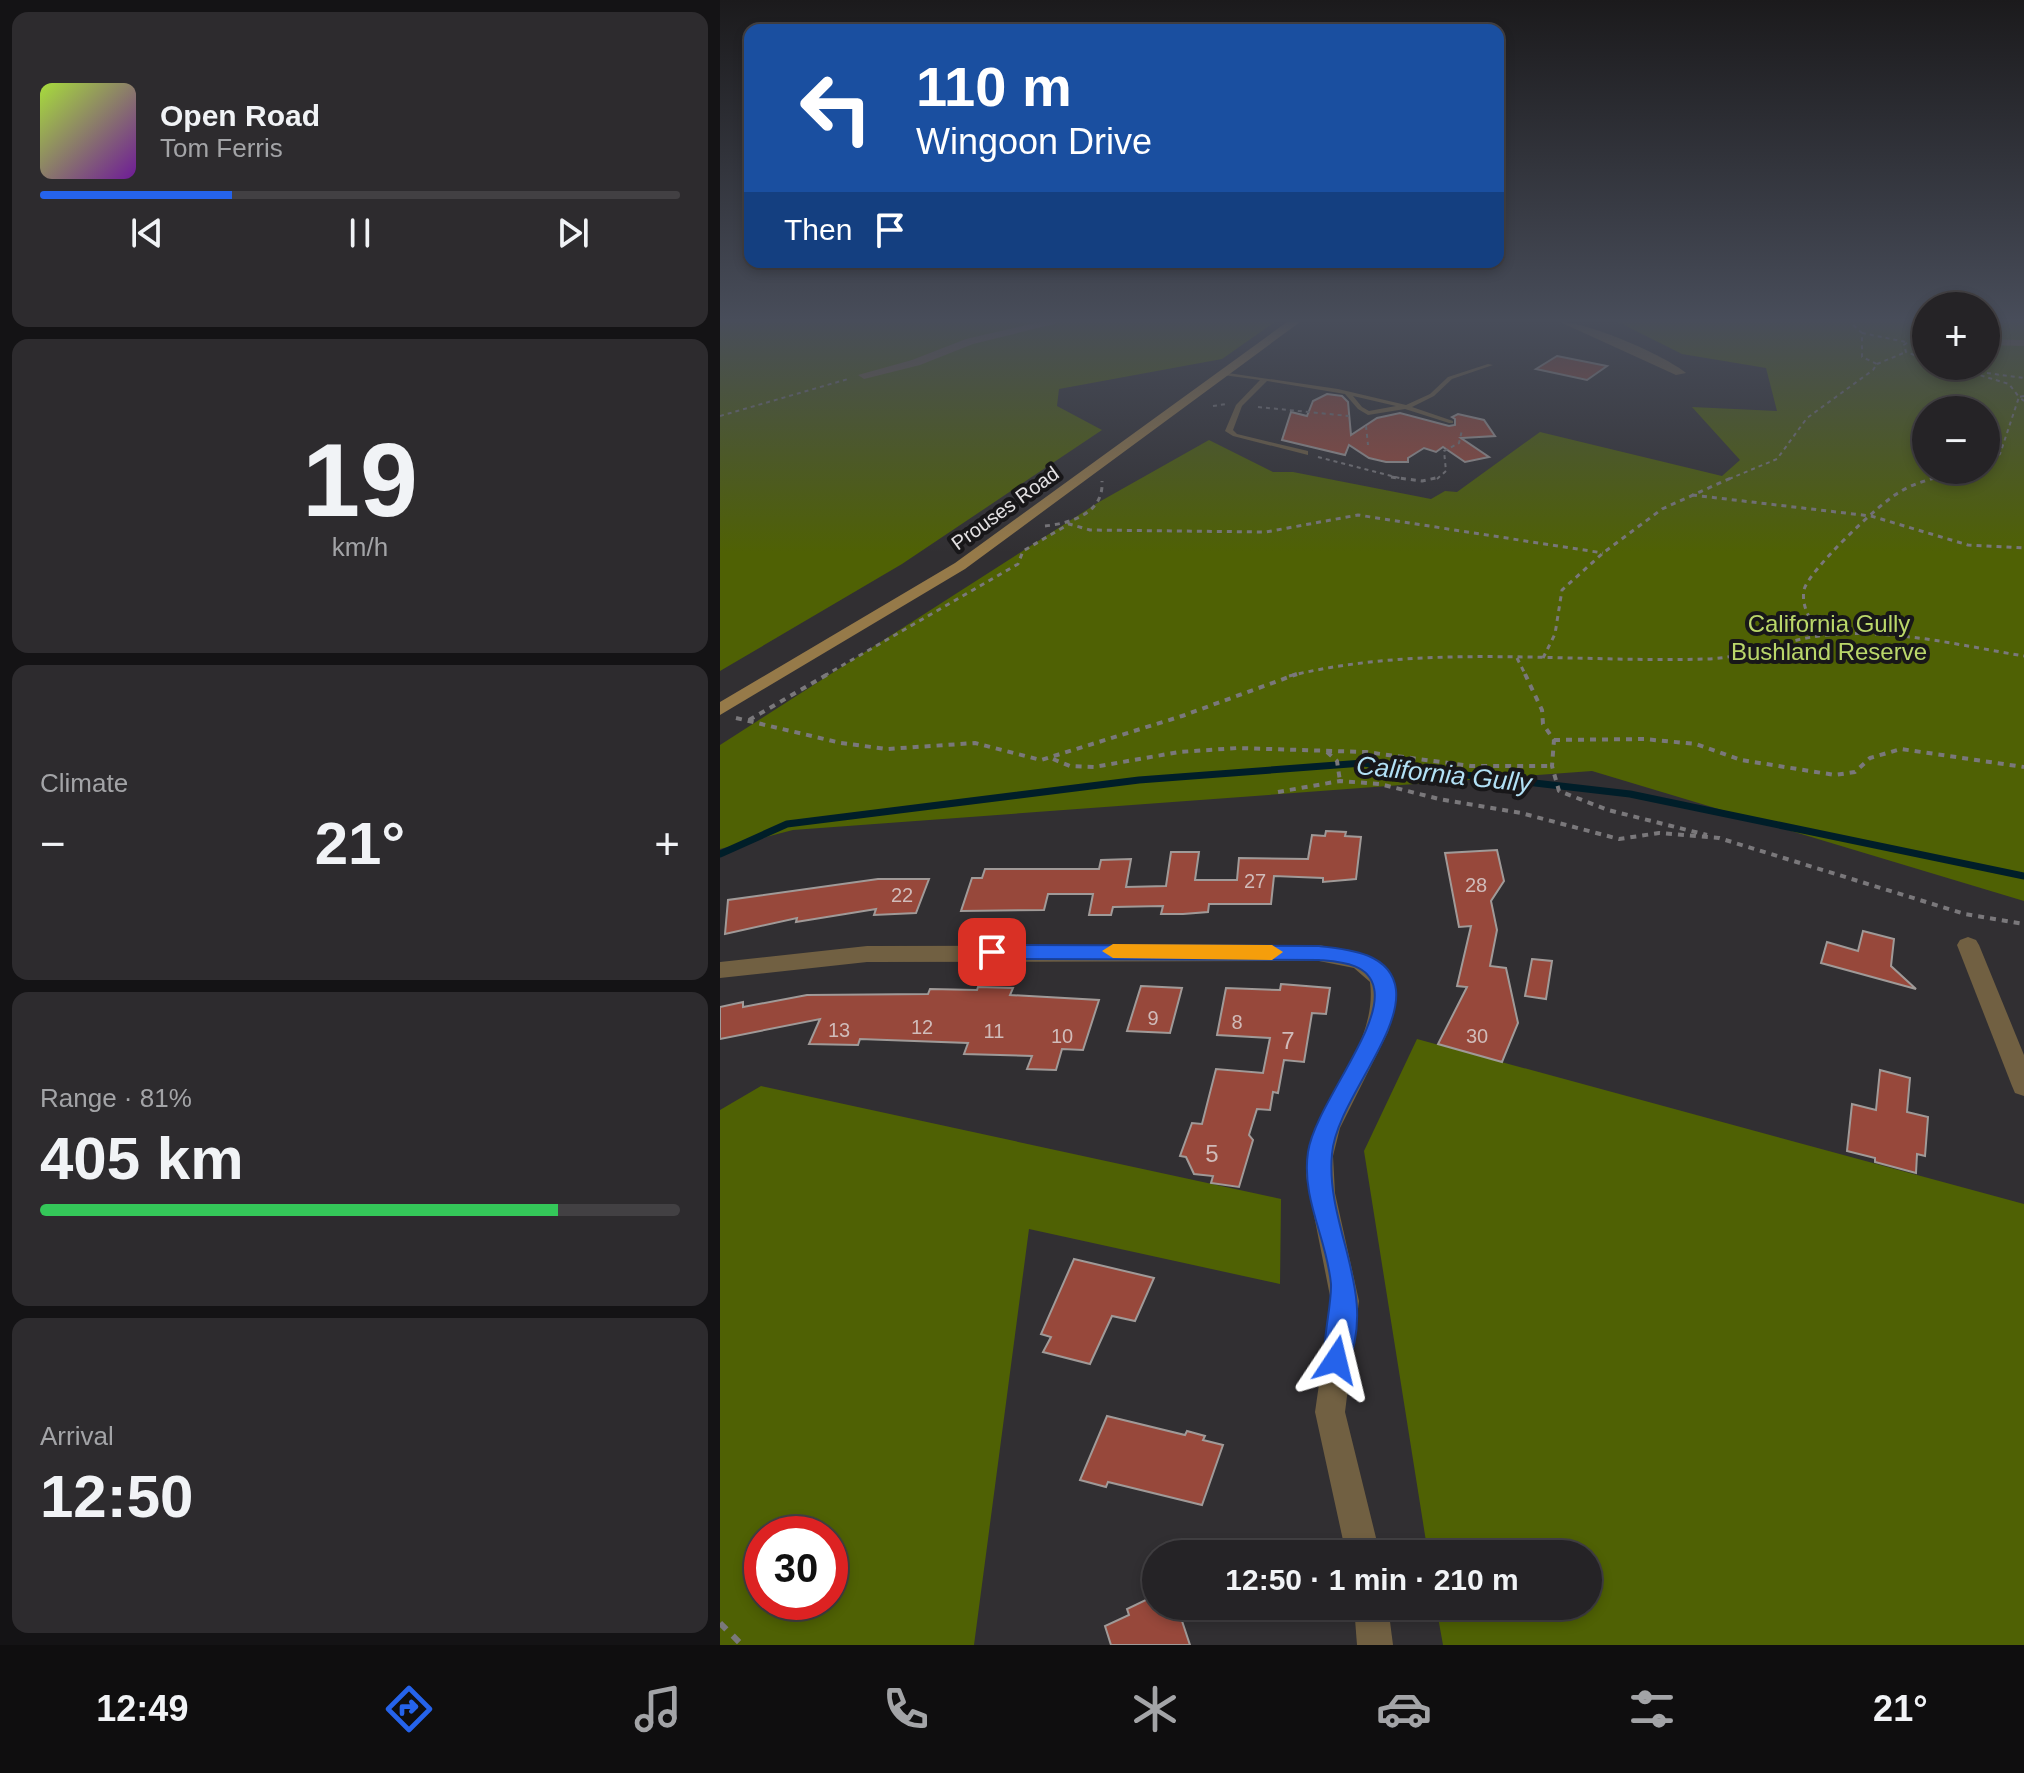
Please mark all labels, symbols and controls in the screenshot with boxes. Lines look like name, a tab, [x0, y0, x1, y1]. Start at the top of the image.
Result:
text: 110 m	[916, 55, 1072, 118]
icon: left	[784, 56, 888, 160]
text: Open Road	[160, 99, 320, 132]
text: Wingoon Drive	[916, 121, 1152, 162]
text: Tom Ferris	[160, 133, 283, 163]
icon: arrive	[868, 208, 912, 252]
icon: previous	[125, 211, 169, 255]
icon: pause	[338, 211, 382, 255]
icon: next	[551, 211, 595, 255]
text: Then	[784, 213, 852, 246]
map controls	[1912, 292, 2000, 484]
button: +	[1912, 292, 2000, 380]
button: −	[1912, 396, 2000, 484]
text: 19	[302, 422, 418, 538]
street label: Prouses Road	[947, 462, 1063, 554]
text: km/h	[332, 532, 388, 562]
park label: California Gully Bushland Reserve	[1731, 610, 1927, 665]
water label: California Gully	[1355, 750, 1535, 798]
text: Climate	[40, 768, 128, 798]
text: 21°	[315, 810, 405, 877]
text: −	[40, 819, 66, 868]
text: +	[654, 819, 680, 868]
house number: 27	[1244, 870, 1266, 892]
house number: 28	[1465, 874, 1487, 896]
house number: 22	[891, 884, 913, 906]
pin	[958, 918, 1026, 986]
icon: arrive	[970, 930, 1014, 974]
house number: 9	[1147, 1007, 1159, 1029]
house number: 8	[1231, 1011, 1243, 1033]
house number: 12	[911, 1016, 933, 1038]
house number: 13	[828, 1019, 850, 1041]
house number: 11	[984, 1020, 1004, 1042]
house number: 10	[1051, 1025, 1073, 1047]
house number: 30	[1466, 1025, 1488, 1047]
house number: 7	[1281, 1027, 1295, 1054]
text: Range · 81%	[40, 1083, 192, 1113]
text: 405 km	[40, 1125, 244, 1192]
house number: 5	[1205, 1140, 1219, 1167]
position arrow	[1294, 1318, 1378, 1402]
text: Arrival	[40, 1421, 114, 1451]
text: 12:50	[40, 1463, 193, 1530]
speed limit sign: 30	[744, 1516, 848, 1620]
text: 12:50 · 1 min · 210 m	[1225, 1563, 1519, 1596]
icon: directions	[381, 1681, 437, 1737]
icon: music	[630, 1681, 686, 1737]
icon: phone	[878, 1681, 934, 1737]
icon: climate	[1127, 1681, 1183, 1737]
icon: car	[1376, 1681, 1432, 1737]
icon: filters	[1624, 1681, 1680, 1737]
text: 12:49	[96, 1688, 188, 1729]
text: 21°	[1873, 1688, 1928, 1729]

